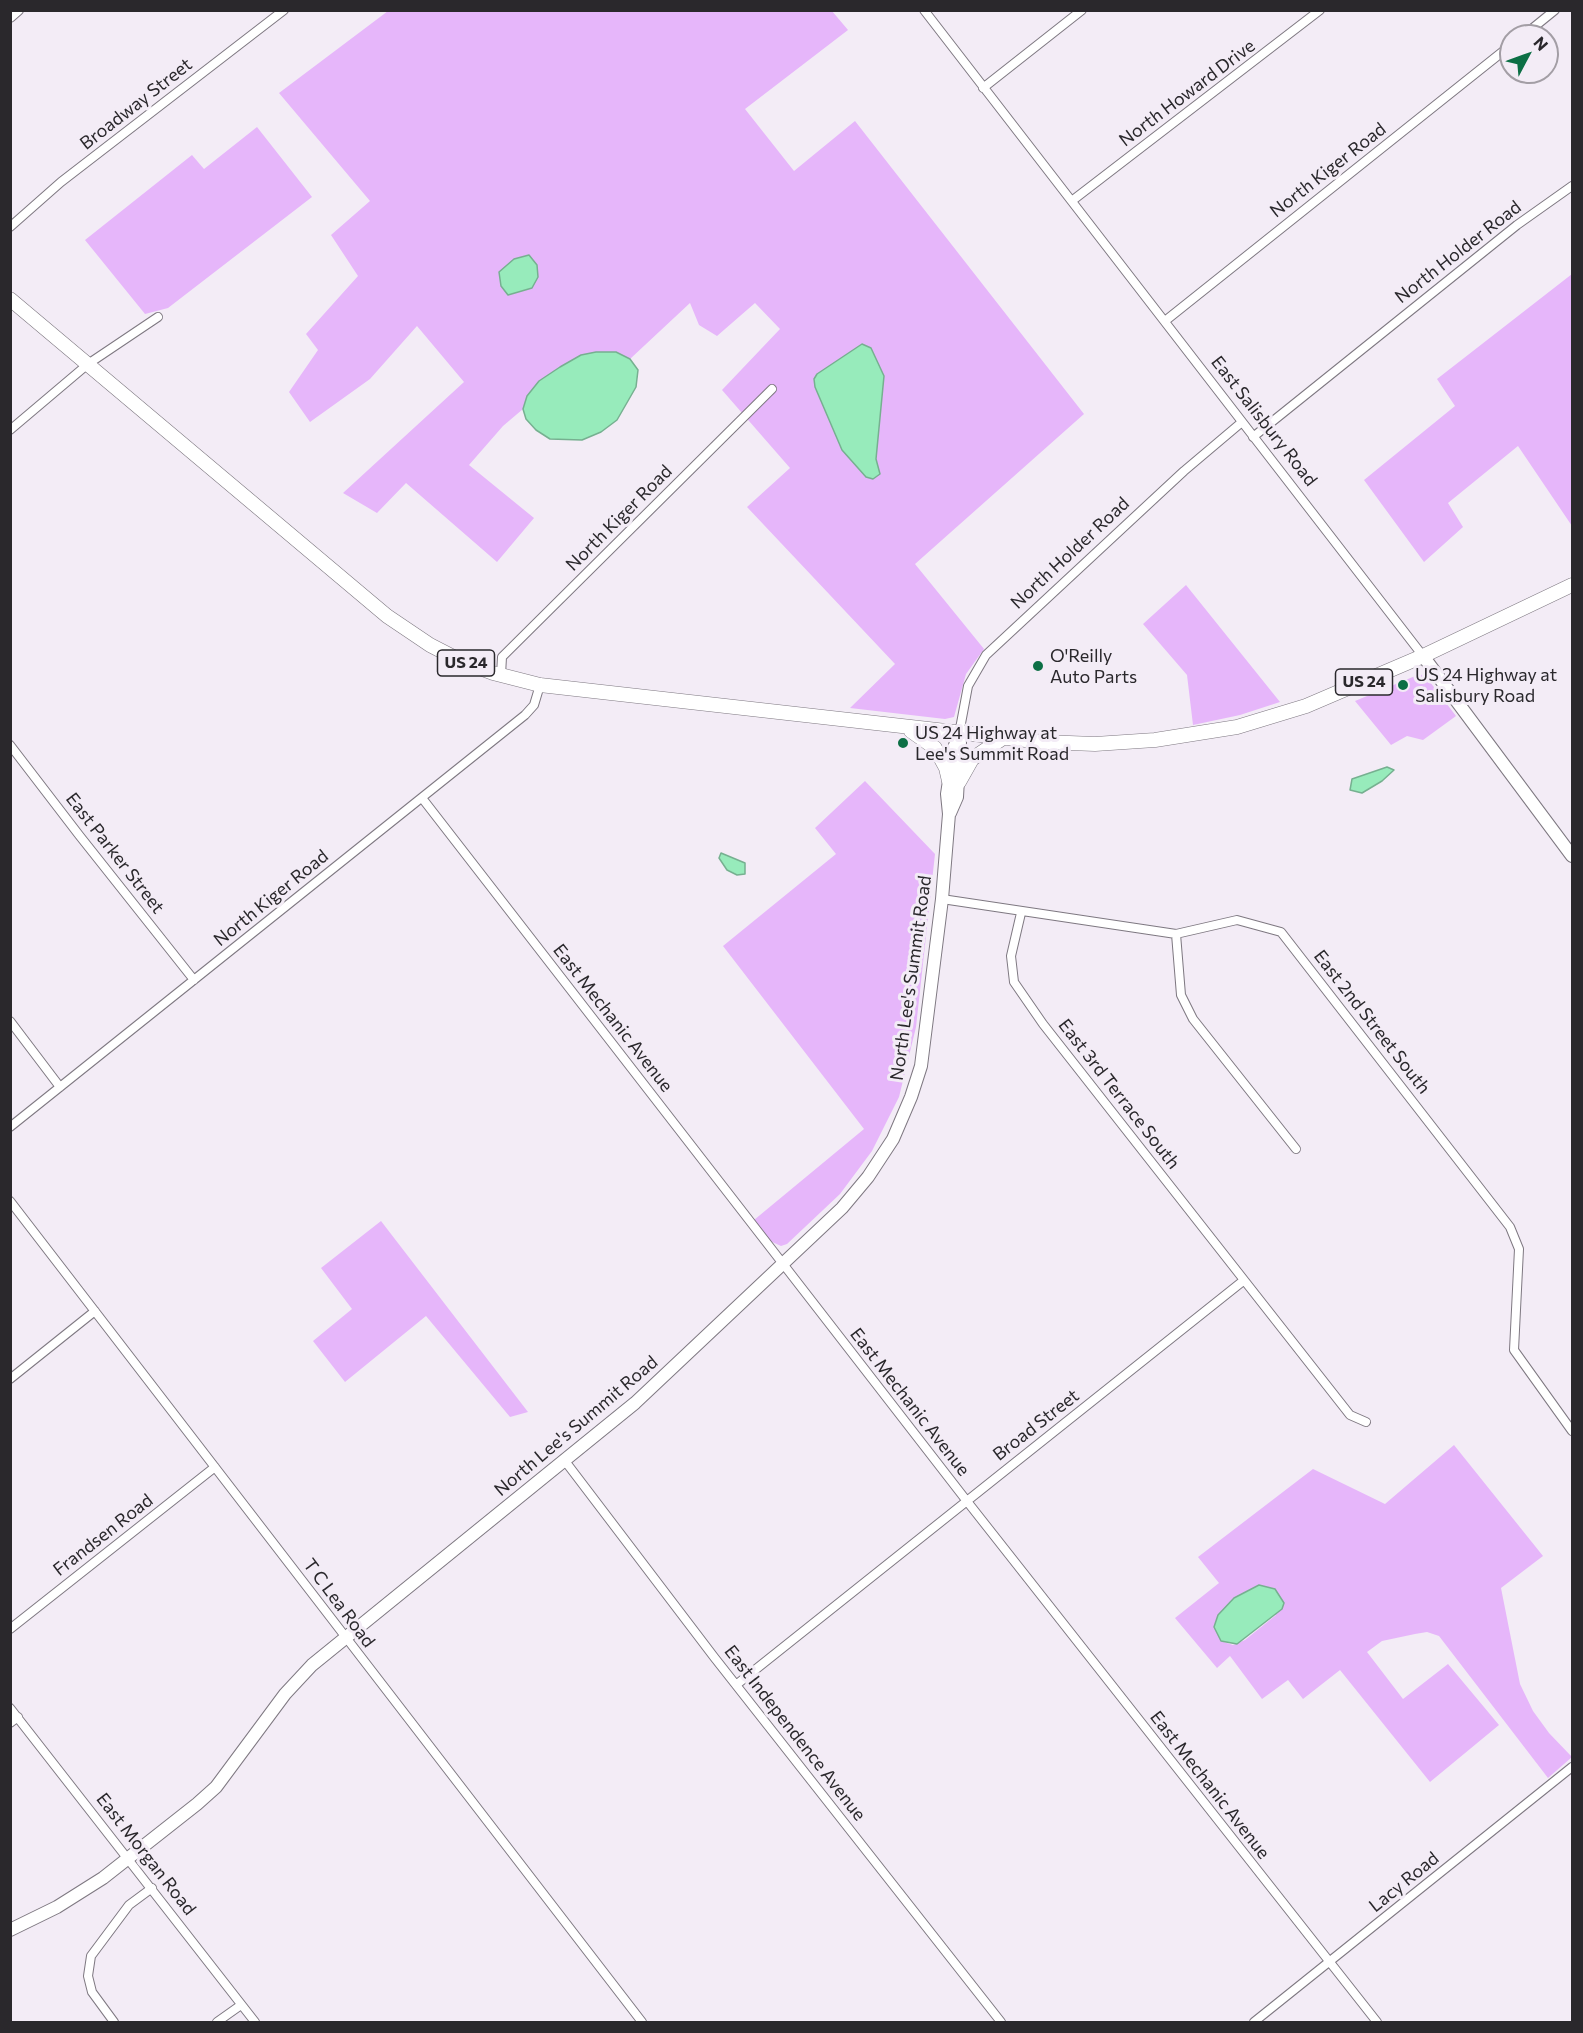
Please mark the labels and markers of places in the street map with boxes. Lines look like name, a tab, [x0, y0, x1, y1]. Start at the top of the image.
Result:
place label: O'Reilly Auto Parts	[1050, 645, 1137, 688]
marker: O'Reilly Auto Parts	[1031, 659, 1045, 673]
place label: US 24 Highway at Salisbury Road	[1415, 664, 1557, 706]
marker: US 24 Highway at Salisbury Road	[1396, 678, 1410, 692]
place label: US 24 Highway at Lee's Summit Road	[915, 722, 1069, 764]
marker: US 24 Highway at Lee's Summit Road	[896, 736, 910, 750]

